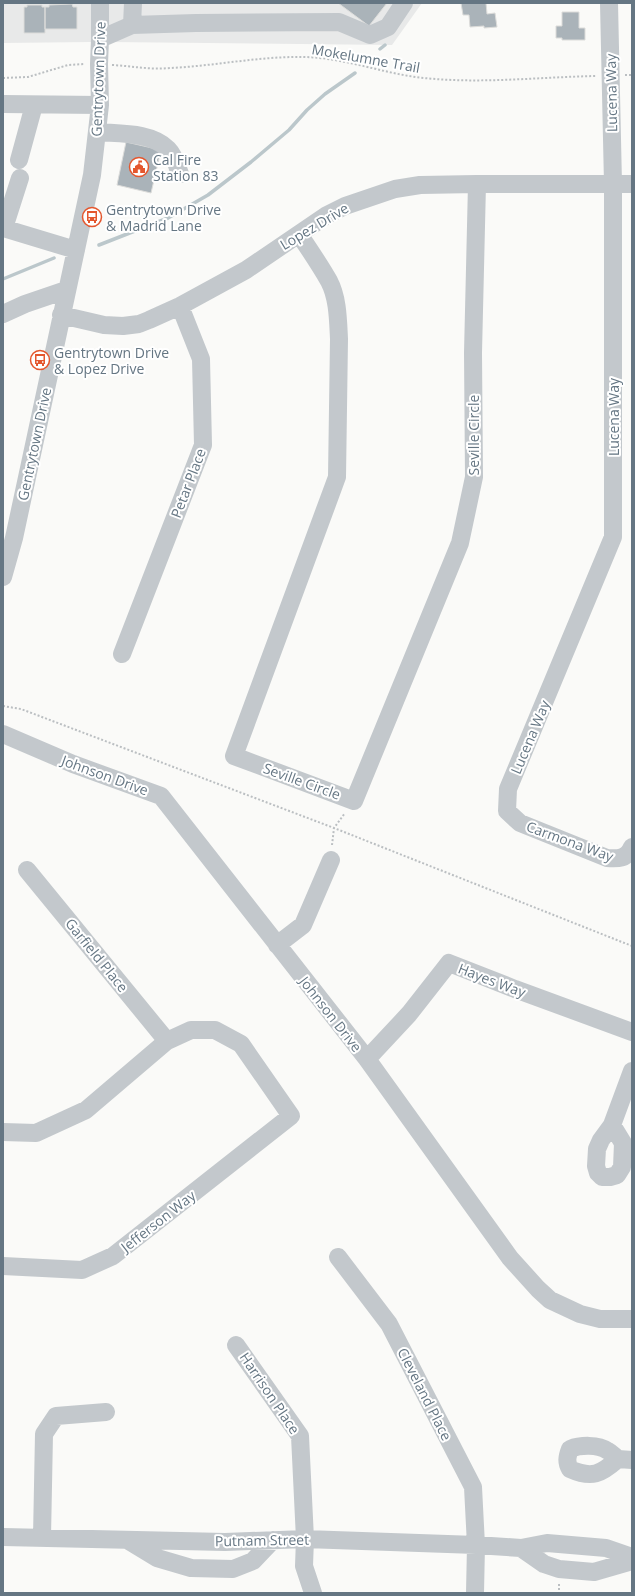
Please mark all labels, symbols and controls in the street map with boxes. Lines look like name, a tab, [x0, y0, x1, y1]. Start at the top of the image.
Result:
street label: Gentrytown Drive	[86, 21, 110, 137]
street label: Mokelumne Trail	[310, 39, 422, 77]
street label: Lucena Way	[601, 53, 621, 132]
place label: Cal Fire Station 83	[153, 150, 219, 185]
public building icon: Cal Fire Station 83	[128, 156, 150, 178]
street label: Lopez Drive	[276, 198, 352, 254]
place label: Gentrytown Drive & Madrid Lane	[106, 200, 221, 235]
bus stop icon: Gentrytown Drive & Madrid Lane	[81, 206, 103, 228]
place label: Gentrytown Drive & Lopez Drive	[54, 343, 169, 378]
bus stop icon: Gentrytown Drive & Lopez Drive	[29, 349, 51, 371]
street label: Lucena Way	[604, 377, 623, 456]
street label: Gentrytown Drive	[13, 386, 55, 502]
street label: Seville Circle	[464, 394, 483, 475]
street label: Petar Place	[166, 446, 210, 520]
street label: Lucena Way	[506, 696, 554, 777]
street label: Johnson Drive	[57, 750, 151, 800]
street label: Seville Circle	[261, 758, 343, 804]
street label: Carmona Way	[524, 816, 617, 866]
street label: Garfield Place	[61, 914, 133, 996]
street label: Hayes Way	[455, 958, 529, 1002]
street label: Johnson Drive	[294, 971, 367, 1056]
street label: Jefferson Way	[115, 1185, 200, 1257]
street label: Cleveland Place	[393, 1344, 457, 1444]
street label: Harrison Place	[236, 1348, 304, 1438]
street label: Putnam Street	[215, 1530, 309, 1550]

